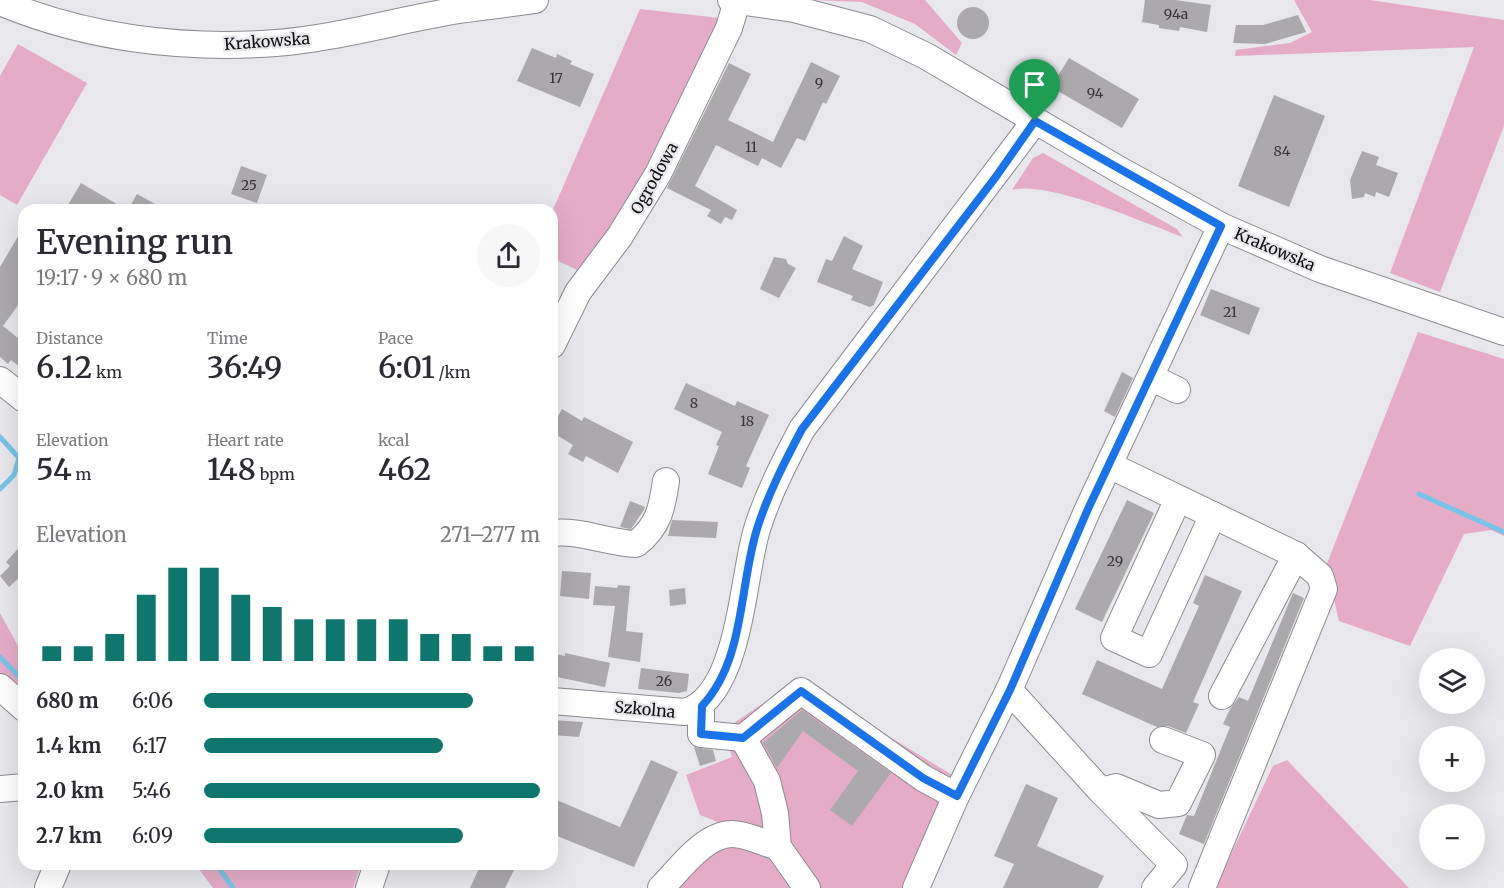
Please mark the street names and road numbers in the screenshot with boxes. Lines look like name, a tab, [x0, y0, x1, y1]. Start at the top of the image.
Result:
street label: Krakowska	[223, 28, 311, 54]
street label: Ogrodowa	[626, 138, 682, 217]
street label: Krakowska	[1231, 223, 1319, 275]
street label: Szkolna	[614, 696, 677, 722]

